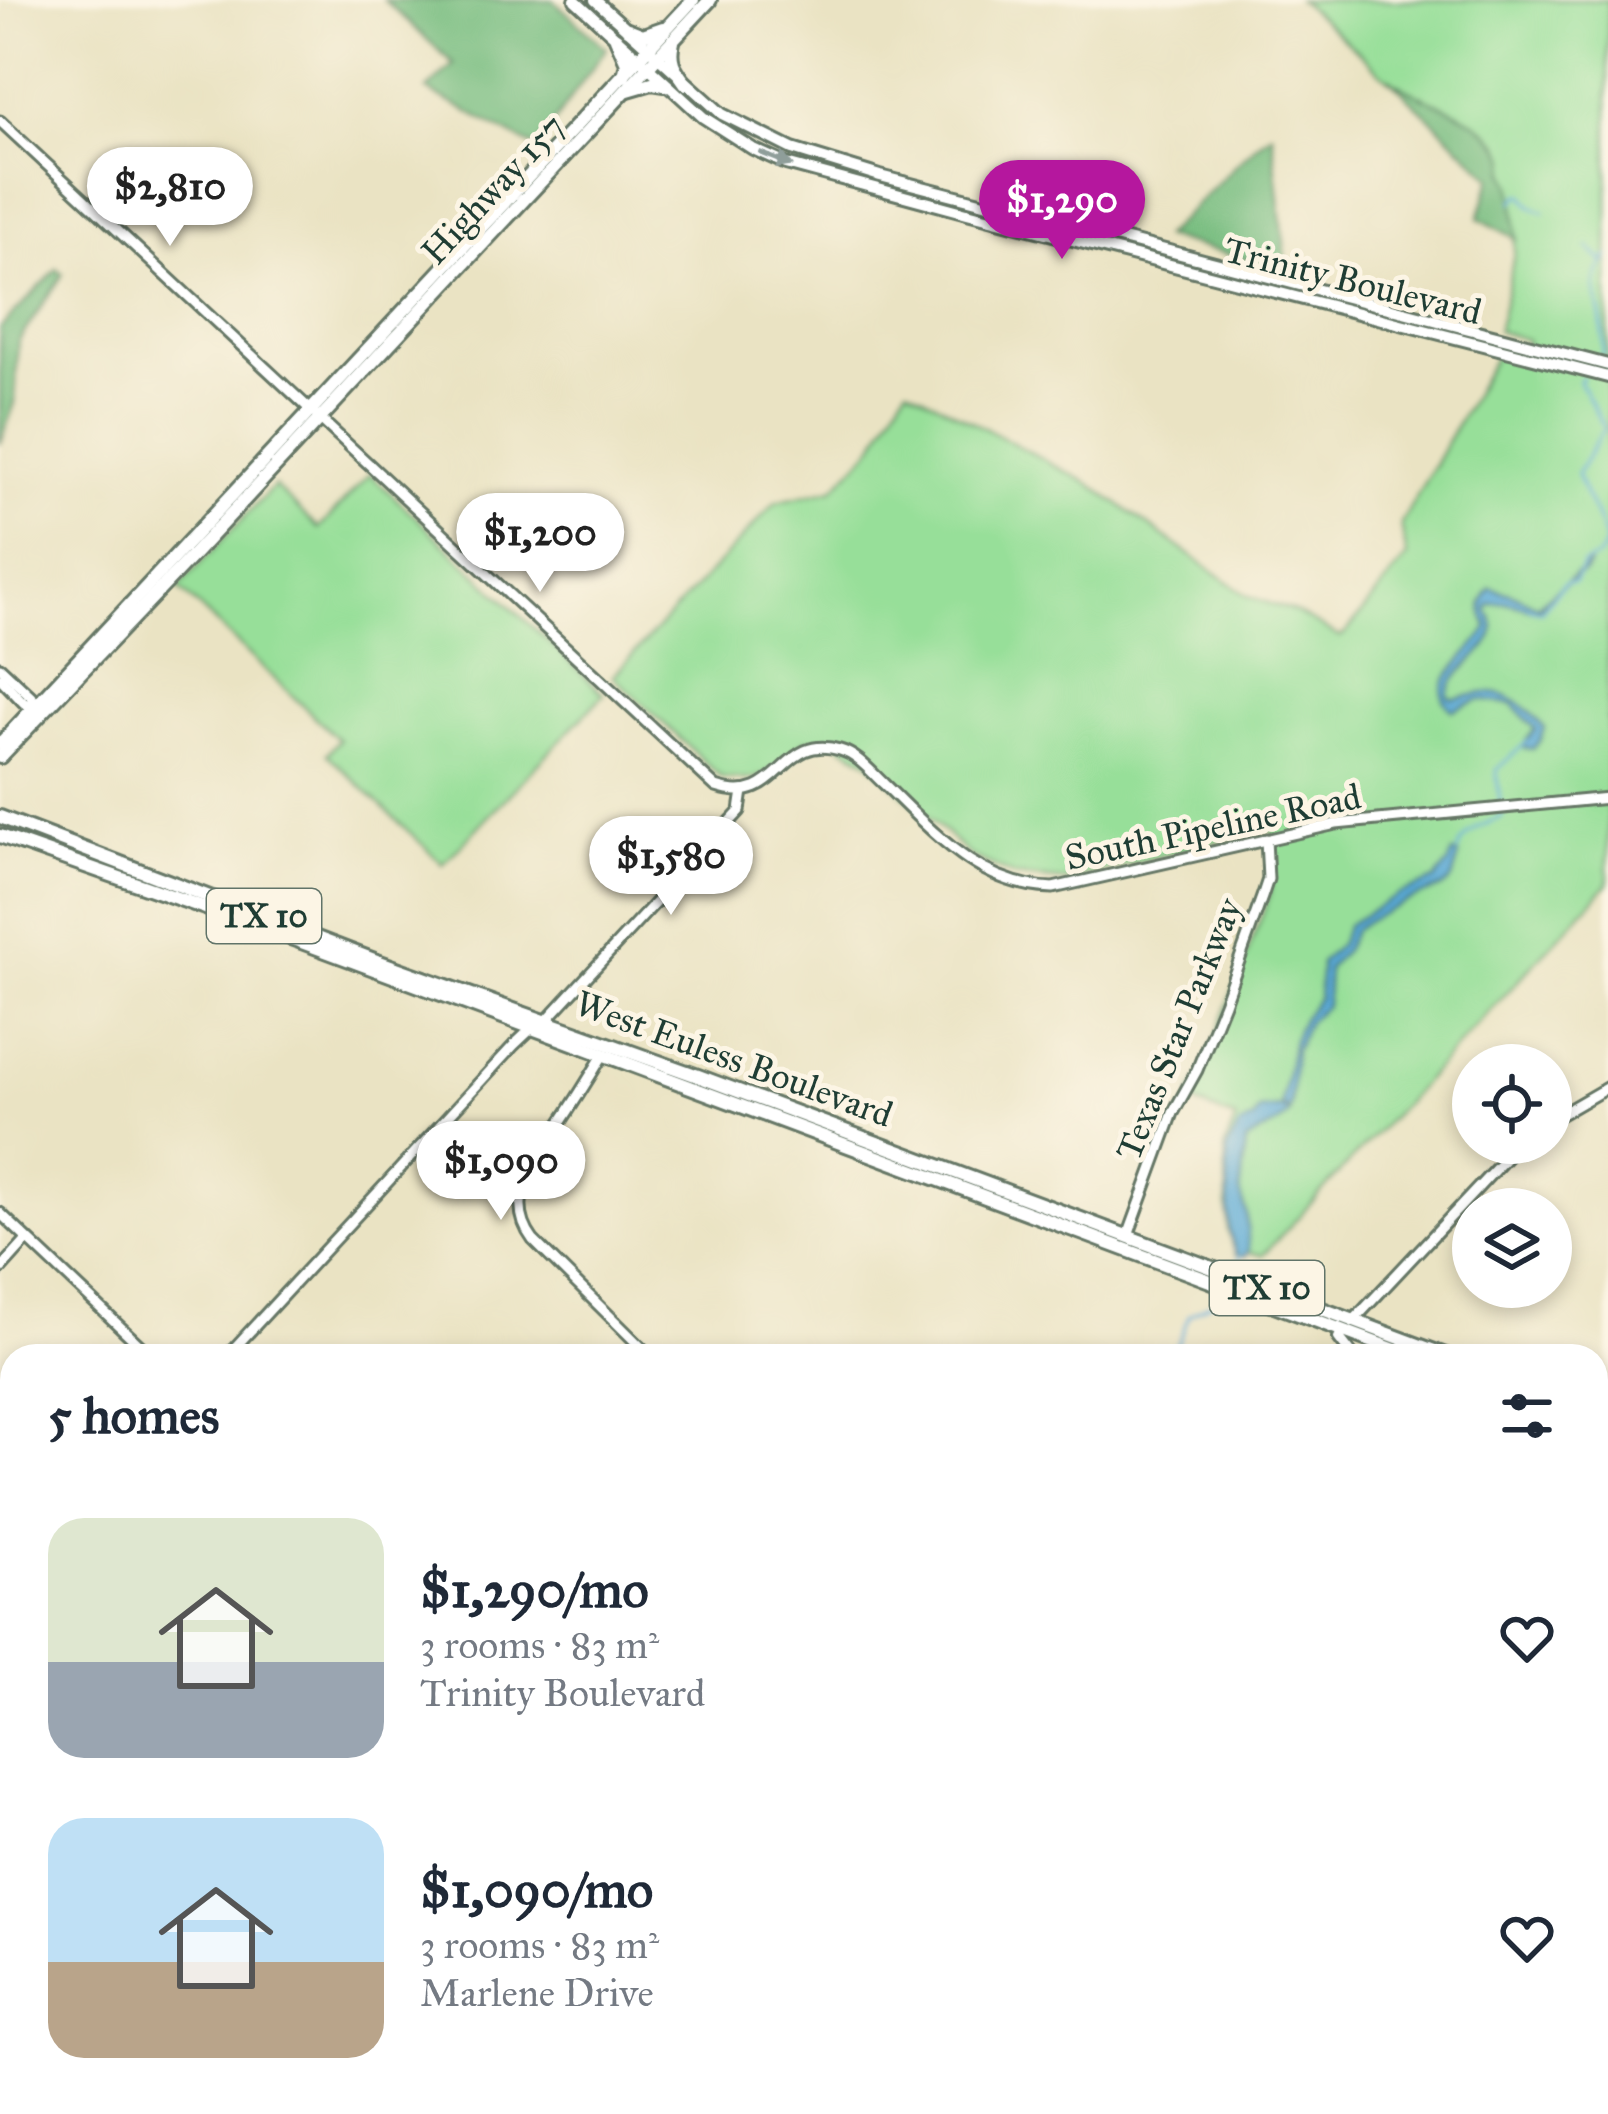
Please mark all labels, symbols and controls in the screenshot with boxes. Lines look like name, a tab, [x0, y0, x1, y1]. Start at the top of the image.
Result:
street label: Highway 157	[412, 104, 574, 274]
pin: $2,810	[72, 147, 268, 249]
one-way arrow	[759, 150, 795, 169]
pin: $1,290	[964, 160, 1160, 262]
text: $2,810	[114, 162, 226, 210]
text: $1,290	[1006, 175, 1118, 223]
street label: Trinity Boulevard	[1220, 228, 1486, 334]
pin: $1,200	[442, 493, 638, 595]
text: $1,200	[483, 508, 597, 556]
street label: South Pipeline Road	[1061, 774, 1365, 880]
pin: $1,580	[573, 816, 769, 918]
text: $1,580	[616, 831, 726, 879]
road number: TX 10	[207, 889, 321, 943]
street label: Texas Star Parkway	[1106, 890, 1252, 1167]
street label: West Euless Boulevard	[569, 981, 899, 1137]
map controls	[1452, 1044, 1572, 1308]
button: locate	[1452, 1044, 1572, 1164]
pin: $1,090	[403, 1121, 599, 1223]
text: $1,090	[443, 1136, 559, 1184]
button: layers	[1452, 1188, 1572, 1308]
road number: TX 10	[1210, 1261, 1324, 1315]
icon: filters	[1494, 1383, 1560, 1449]
text: 5 homes	[48, 1385, 219, 1447]
text: $1,290/mo	[420, 1559, 649, 1621]
icon: home	[144, 1566, 288, 1710]
icon: heart	[1494, 1605, 1560, 1671]
text: 3 rooms · 83 m²	[420, 1621, 659, 1669]
text: Trinity Boulevard	[420, 1669, 705, 1717]
text: $1,090/mo	[420, 1859, 653, 1921]
icon: home	[144, 1866, 288, 2010]
icon: heart	[1494, 1905, 1560, 1971]
text: 3 rooms · 83 m²	[420, 1921, 659, 1969]
text: Marlene Drive	[420, 1969, 654, 2017]

